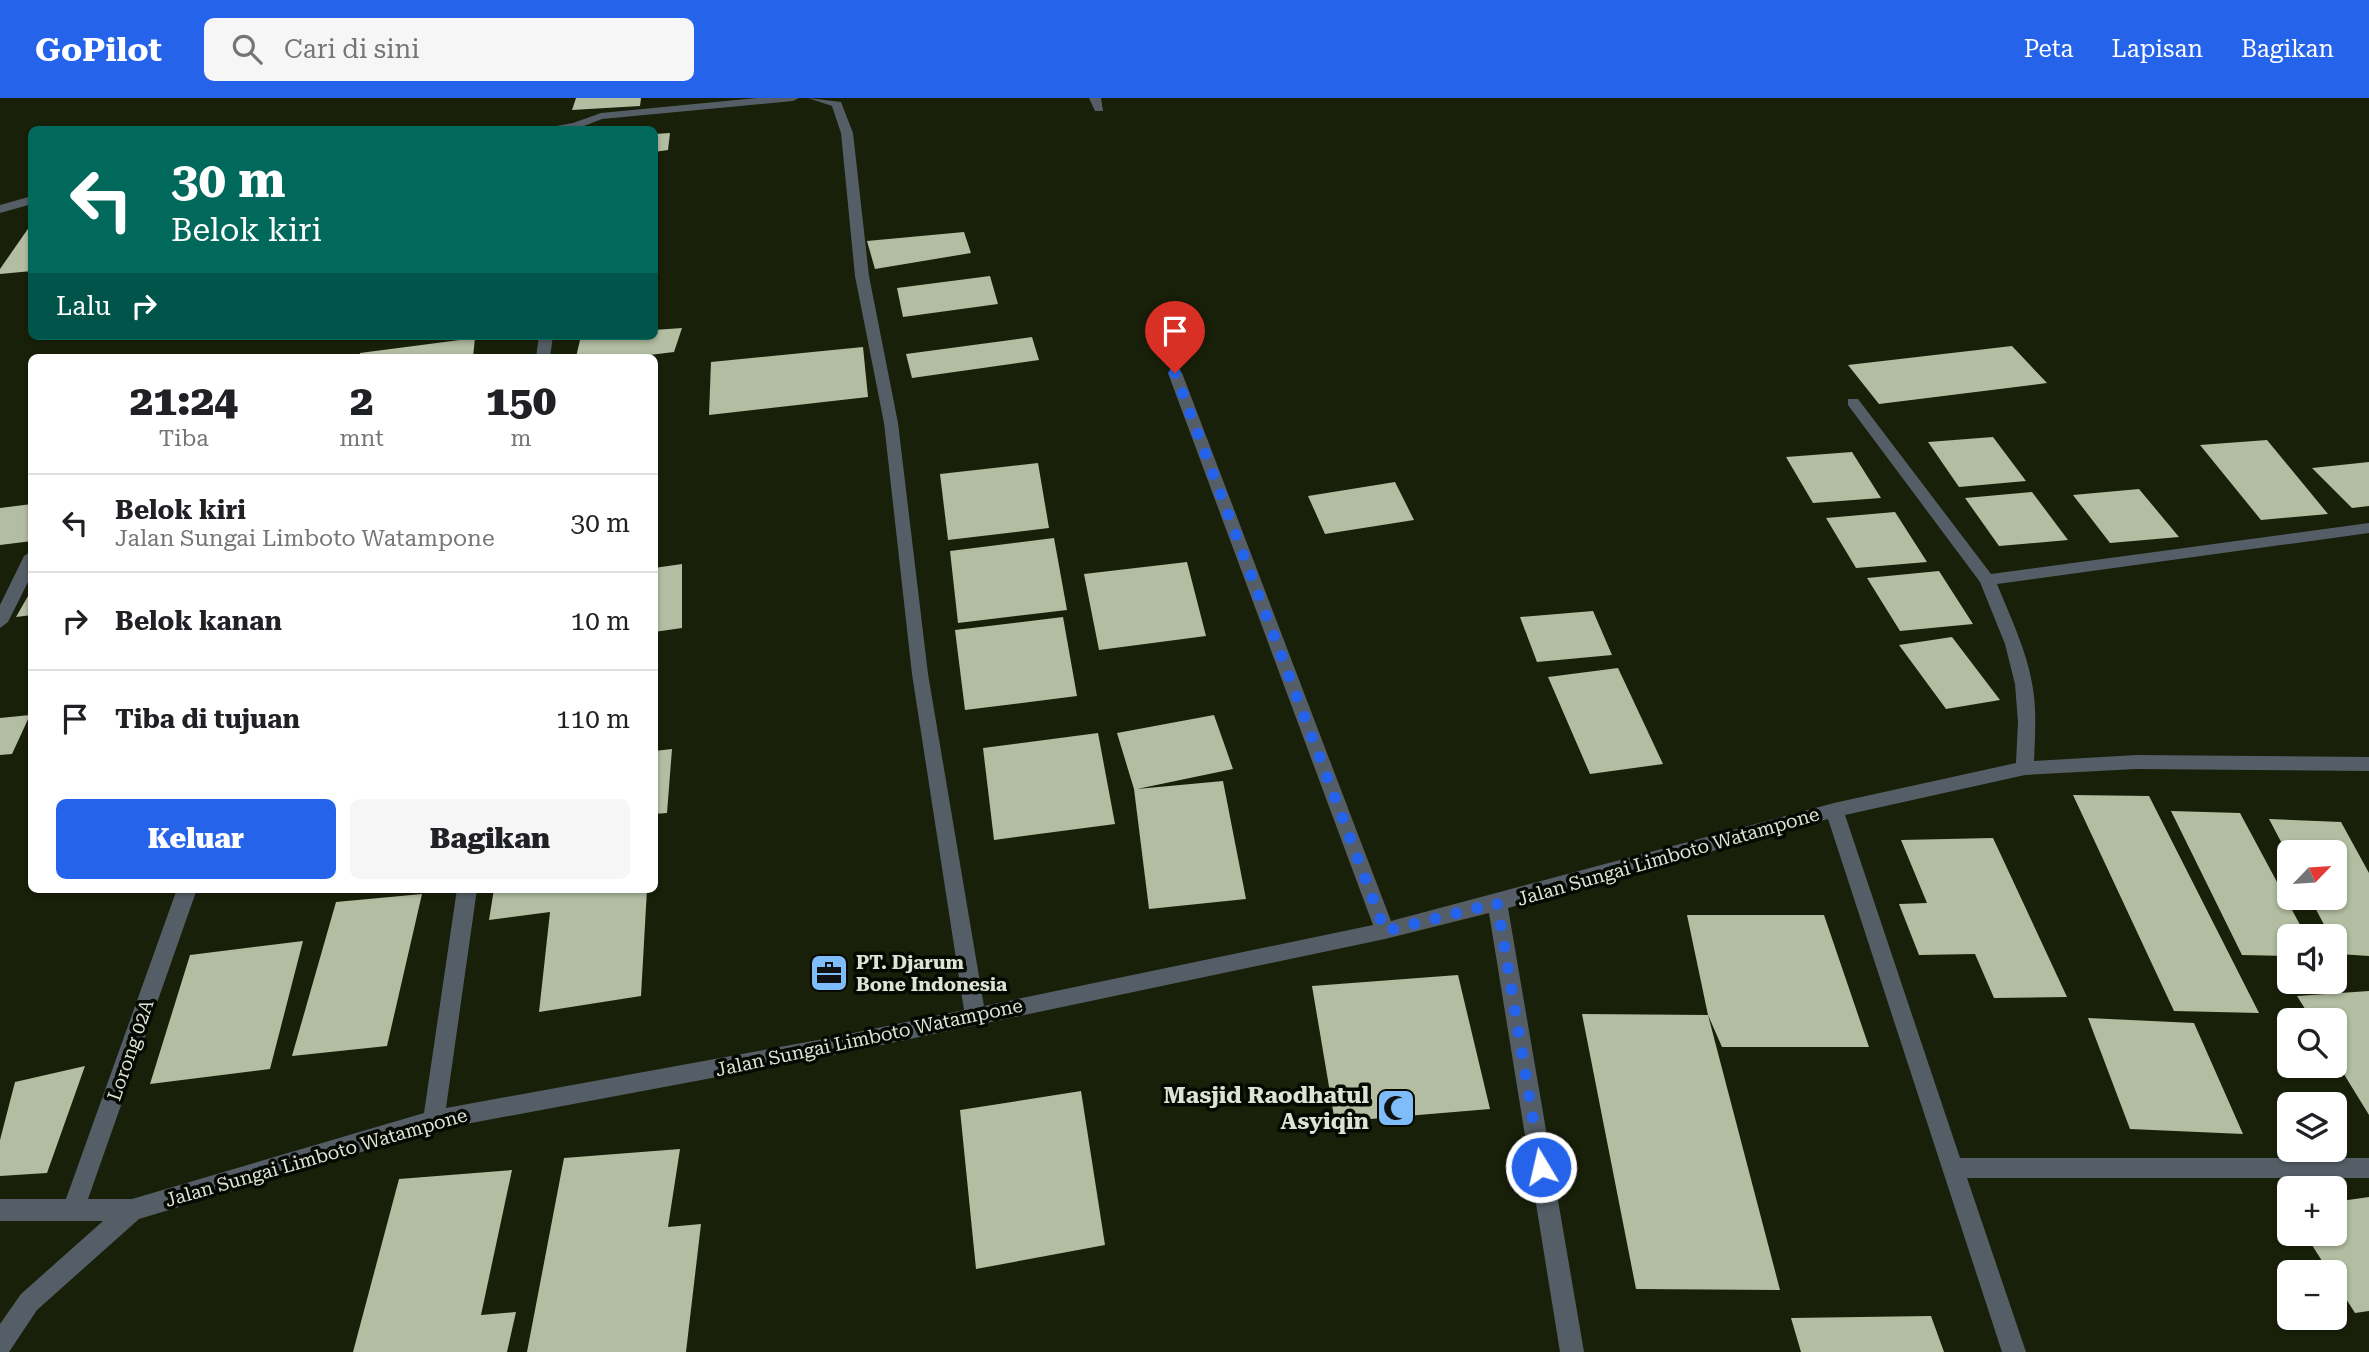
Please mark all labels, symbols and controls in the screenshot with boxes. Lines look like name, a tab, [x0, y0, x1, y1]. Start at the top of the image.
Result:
search box	[204, 18, 694, 81]
text: GoPilot	[35, 30, 162, 69]
icon: search	[228, 30, 266, 68]
text: Cari di sini	[284, 34, 420, 64]
text: Peta	[2024, 35, 2074, 63]
text: Lapisan	[2112, 35, 2203, 63]
text: Bagikan	[2241, 35, 2334, 63]
text: 30 m	[171, 152, 286, 209]
icon: left	[56, 154, 147, 245]
text: Belok kiri	[171, 211, 322, 249]
icon: right	[125, 287, 163, 325]
text: Lalu	[56, 291, 111, 321]
pin	[1145, 301, 1205, 373]
icon: arrive	[1156, 312, 1194, 350]
text: 21:24	[130, 376, 238, 425]
text: 2	[350, 376, 373, 425]
text: 150	[486, 376, 556, 425]
text: Tiba	[159, 425, 209, 452]
text: mnt	[340, 425, 384, 452]
text: m	[510, 425, 531, 452]
text: Belok kiri	[115, 495, 246, 525]
icon: left	[56, 504, 94, 542]
text: 30 m	[571, 508, 630, 538]
text: Jalan Sungai Limboto Watampone	[115, 525, 495, 552]
icon: right	[56, 602, 94, 640]
text: Belok kanan	[115, 606, 282, 636]
text: 10 m	[571, 606, 630, 636]
icon: arrive	[56, 700, 94, 738]
text: Tiba di tujuan	[115, 704, 300, 734]
text: 110 m	[556, 704, 630, 734]
button: Keluar	[56, 799, 336, 879]
button: Bagikan	[350, 799, 630, 879]
street label: Jalan Sungai Limboto Watampone	[1514, 802, 1822, 911]
north arrow	[2277, 840, 2347, 910]
map controls	[2277, 840, 2347, 1330]
button: sound	[2277, 924, 2347, 994]
place label: PT. Djarum Bone Indonesia	[856, 951, 1007, 996]
office icon: PT. Djarum Bone Indonesia	[808, 952, 850, 994]
street label: Jalan Sungai Limboto Watampone	[713, 994, 1025, 1081]
street label: Lorong 02A	[102, 996, 159, 1104]
button: search	[2277, 1008, 2347, 1078]
place label: Masjid Raodhatul Asyiqin	[1164, 1082, 1370, 1135]
mosque icon: Masjid Raodhatul Asyiqin	[1375, 1087, 1417, 1129]
button: layers	[2277, 1092, 2347, 1162]
street label: Jalan Sungai Limboto Watampone	[162, 1103, 470, 1212]
position arrow	[1504, 1130, 1578, 1204]
button: +	[2277, 1176, 2347, 1246]
button: −	[2277, 1260, 2347, 1330]

